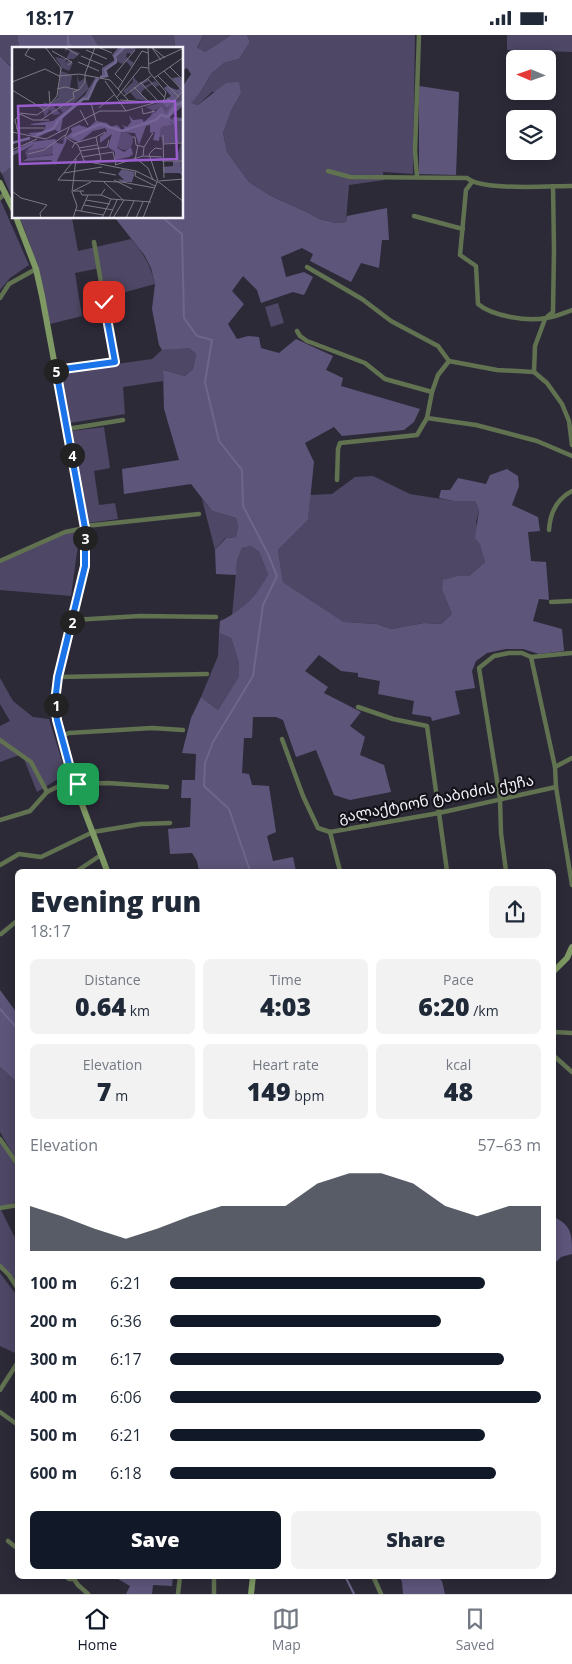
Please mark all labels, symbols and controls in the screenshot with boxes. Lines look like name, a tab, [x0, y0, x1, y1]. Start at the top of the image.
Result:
text: 18:17	[25, 5, 74, 31]
inset map	[12, 47, 184, 219]
north arrow	[506, 50, 556, 100]
map controls	[506, 50, 556, 160]
button: layers	[506, 110, 556, 160]
pin	[83, 281, 125, 323]
icon: check	[90, 288, 118, 316]
pin: 5	[44, 359, 68, 383]
text: 5	[52, 362, 61, 381]
pin: 4	[60, 443, 84, 467]
text: 4	[68, 446, 77, 465]
pin: 3	[72, 525, 98, 551]
text: 3	[81, 529, 90, 548]
pin: 2	[60, 609, 84, 635]
text: 2	[68, 613, 77, 632]
pin: 1	[44, 693, 68, 717]
text: 1	[52, 696, 61, 715]
pin	[57, 763, 99, 805]
street label: გალაქტიონ ტაბიძის ქუჩა	[337, 769, 535, 827]
icon: arrive	[64, 770, 92, 798]
text: Evening run	[30, 882, 201, 920]
button: share	[489, 886, 541, 938]
text: 18:17	[30, 920, 71, 942]
text: Distance	[84, 970, 141, 989]
text: Time	[269, 970, 302, 989]
text: Pace	[443, 970, 474, 989]
text: 0.64	[75, 989, 126, 1023]
text: 4:03	[260, 989, 311, 1023]
text: 6:20	[418, 989, 470, 1023]
text: km	[126, 1001, 150, 1020]
text: /km	[470, 1001, 499, 1020]
text: Elevation	[83, 1055, 142, 1074]
text: Heart rate	[252, 1055, 319, 1074]
text: kcal	[446, 1055, 471, 1074]
text: 7	[97, 1074, 112, 1108]
text: 149	[247, 1074, 291, 1108]
text: 48	[444, 1074, 473, 1108]
text: m	[112, 1086, 128, 1105]
text: bpm	[291, 1086, 324, 1105]
text: Elevation	[30, 1134, 98, 1156]
text: 57–63 m	[477, 1134, 541, 1156]
text: 100 m	[30, 1272, 77, 1294]
text: 6:21	[110, 1272, 142, 1294]
text: 200 m	[30, 1310, 77, 1332]
text: 6:36	[110, 1310, 142, 1332]
text: 300 m	[30, 1348, 77, 1370]
text: 6:17	[110, 1348, 142, 1370]
text: 400 m	[30, 1386, 77, 1408]
text: 6:06	[110, 1386, 142, 1408]
text: 500 m	[30, 1424, 77, 1446]
text: 6:21	[110, 1424, 142, 1446]
text: 600 m	[30, 1462, 77, 1484]
text: 6:18	[110, 1462, 142, 1484]
button: Save	[30, 1511, 281, 1569]
button: Share	[291, 1511, 541, 1569]
tab: Home	[77, 1605, 117, 1654]
tab: Map	[272, 1605, 301, 1654]
tab: Saved	[456, 1605, 495, 1654]

